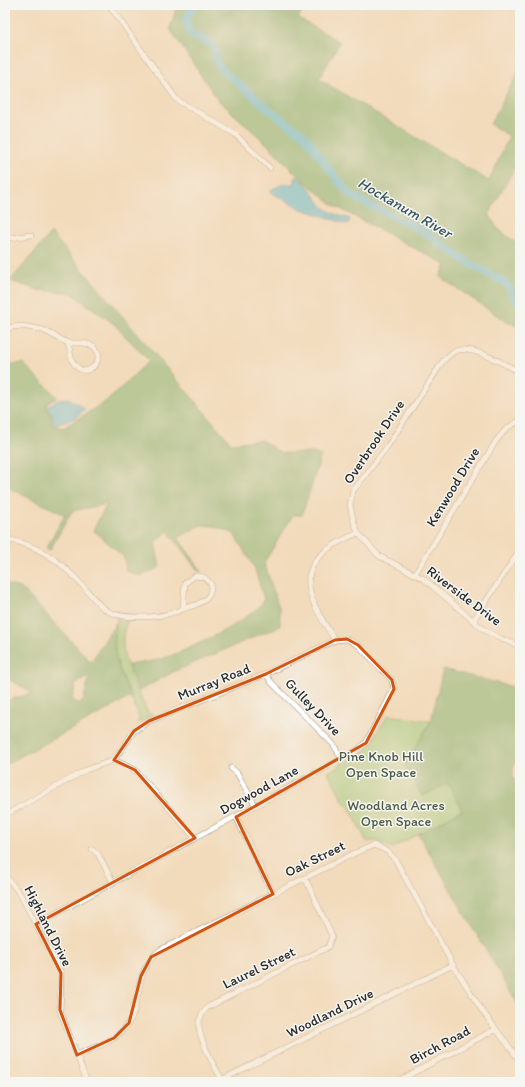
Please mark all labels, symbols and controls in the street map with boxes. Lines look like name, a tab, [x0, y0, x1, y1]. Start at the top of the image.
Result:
water label: Hockanum River	[355, 174, 457, 243]
street label: Overbrook Drive	[340, 397, 409, 487]
street label: Kenwood Drive	[423, 444, 484, 530]
street label: Riverside Drive	[423, 562, 505, 630]
street label: Murray Road	[175, 660, 253, 704]
street label: Gulley Drive	[281, 675, 345, 739]
park label: Pine Knob Hill Open Space	[339, 748, 423, 781]
street label: Dogwood Lane	[217, 761, 301, 819]
park label: Woodland Acres Open Space	[347, 797, 445, 830]
street label: Oak Street	[282, 837, 348, 881]
street label: Highland Drive	[20, 883, 76, 970]
street label: Laurel Street	[220, 943, 298, 993]
street label: Woodland Drive	[284, 984, 377, 1041]
street label: Birch Road	[407, 1022, 473, 1068]

